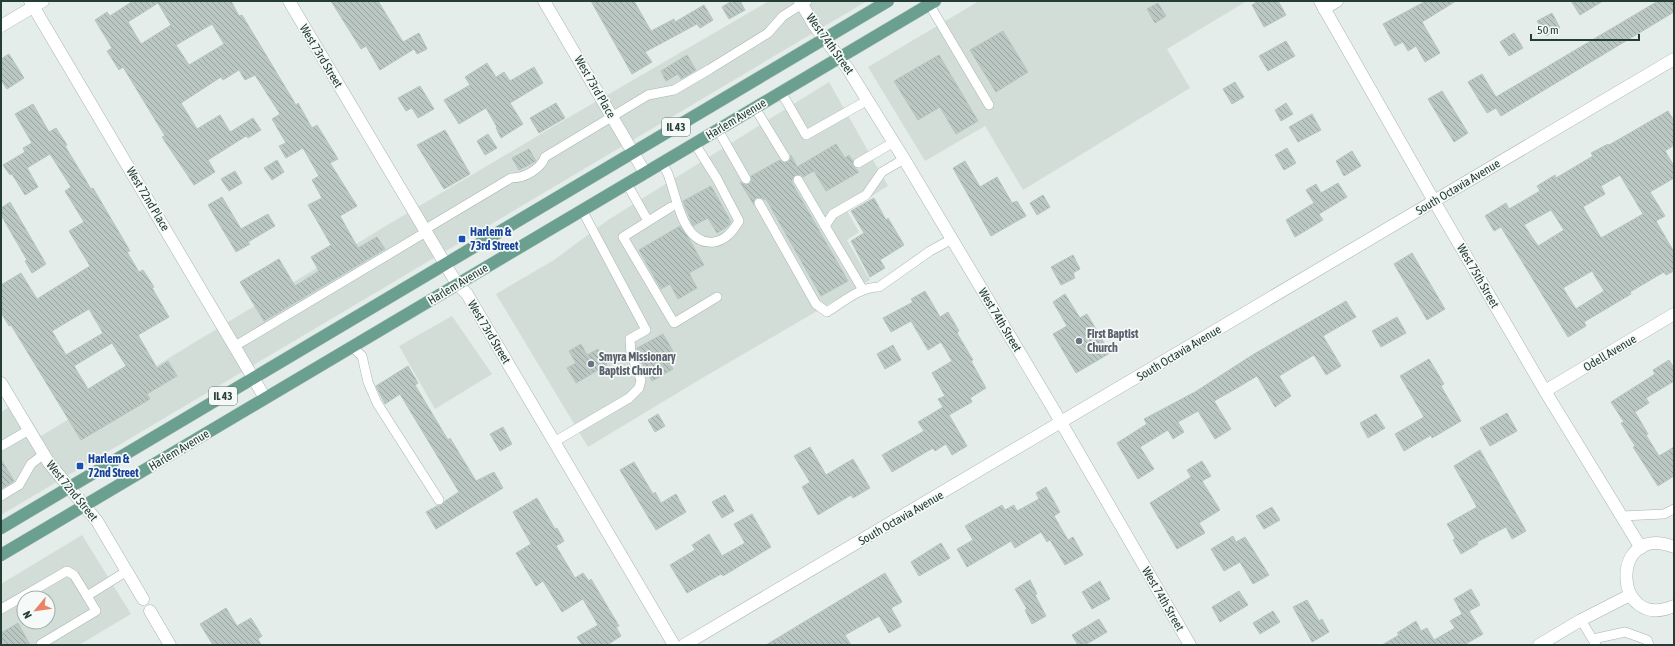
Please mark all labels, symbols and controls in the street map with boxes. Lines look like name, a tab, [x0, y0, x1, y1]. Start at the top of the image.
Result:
street label: West 74th Street	[803, 11, 857, 78]
scale bar	[1531, 16, 1639, 42]
street label: West 73rd Street	[297, 22, 346, 91]
text: 50 m	[1537, 23, 1559, 37]
street label: West 73rd Place	[571, 53, 619, 121]
street label: Harlem Avenue	[703, 95, 769, 143]
road number: IL 43	[662, 118, 690, 136]
street label: South Octavia Avenue	[1413, 156, 1503, 218]
street label: West 72nd Place	[123, 164, 173, 234]
place label: Harlem & 73rd Street	[470, 225, 519, 253]
marker: Harlem & 73rd Street	[457, 234, 467, 244]
street label: West 75th Street	[1454, 241, 1502, 311]
street label: Harlem Avenue	[425, 260, 491, 308]
street label: West 74th Street	[976, 286, 1025, 355]
street label: West 73rd Street	[465, 298, 514, 367]
street label: South Octavia Avenue	[1134, 322, 1224, 384]
place label: First Baptist Church	[1087, 327, 1139, 355]
street label: Odell Avenue	[1581, 332, 1639, 374]
marker: First Baptist Church	[1074, 336, 1084, 346]
place label: Smyra Missionary Baptist Church	[599, 350, 676, 378]
marker: Smyra Missionary Baptist Church	[586, 359, 596, 369]
road number: IL 43	[209, 387, 237, 405]
street label: Harlem Avenue	[146, 426, 212, 474]
place label: Harlem & 72nd Street	[88, 452, 139, 480]
street label: West 72nd Street	[43, 458, 101, 525]
marker: Harlem & 72nd Street	[75, 461, 85, 471]
street label: South Octavia Avenue	[856, 488, 946, 548]
street label: West 74th Street	[1139, 564, 1187, 634]
north arrow	[16, 590, 56, 630]
text: N	[20, 609, 34, 621]

